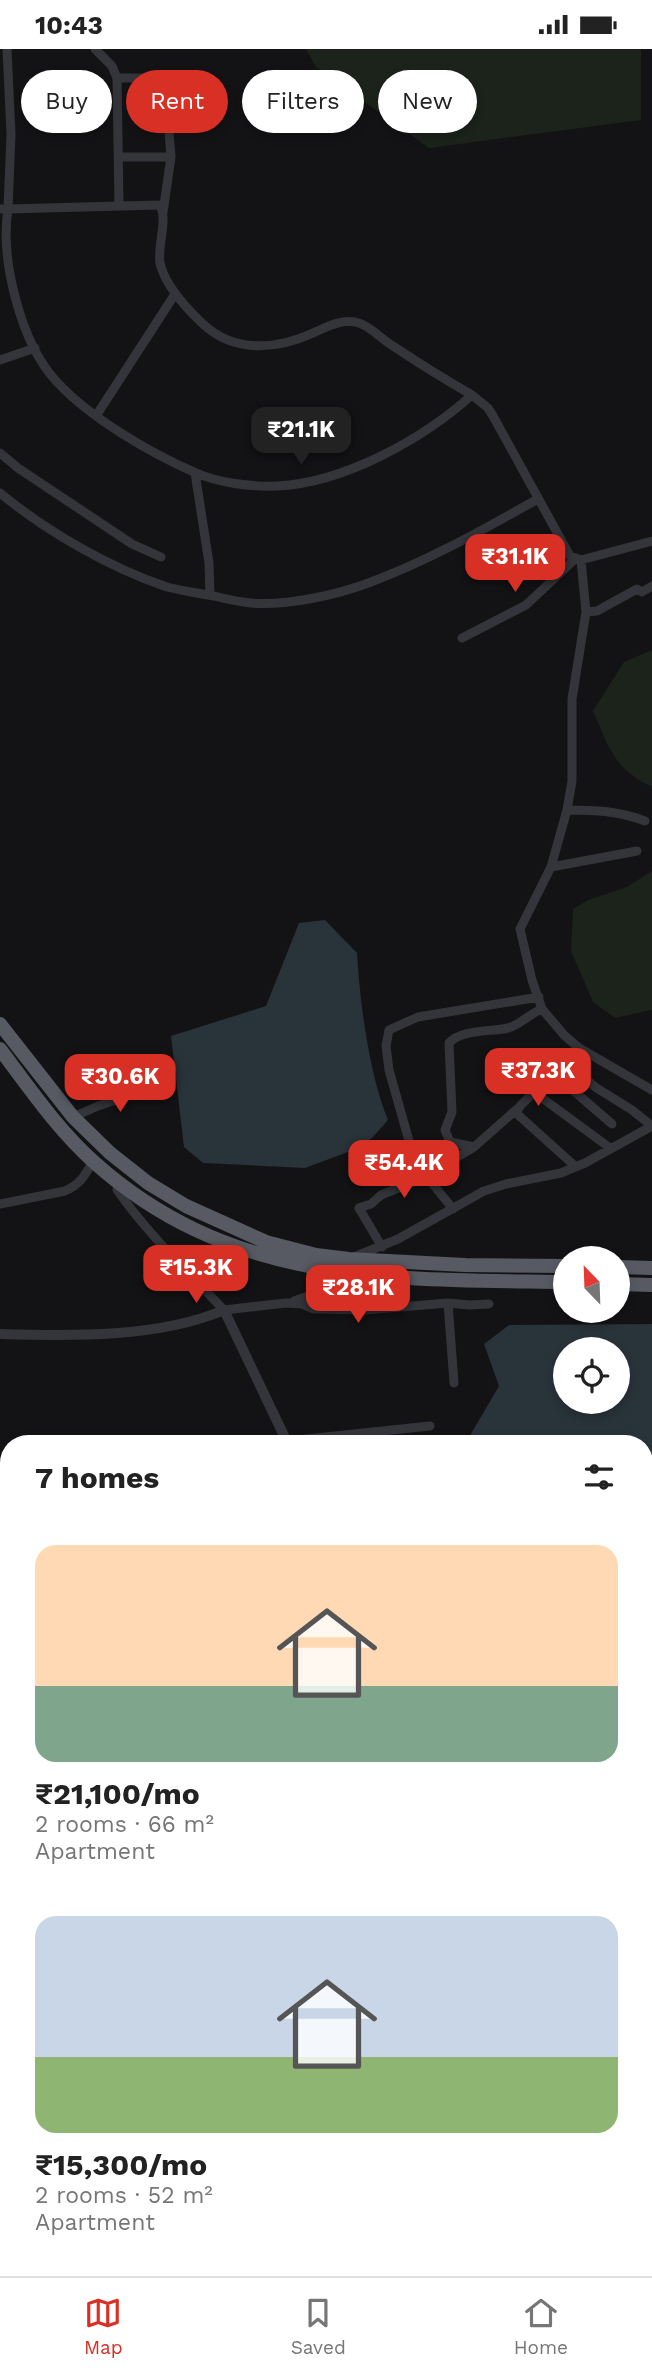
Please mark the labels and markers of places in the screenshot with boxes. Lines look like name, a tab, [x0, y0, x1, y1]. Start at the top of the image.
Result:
pin: ₹21.1K	[244, 407, 358, 467]
pin: ₹31.1K	[458, 535, 572, 594]
pin: ₹37.3K	[481, 1049, 595, 1108]
pin: ₹30.6K	[63, 1055, 177, 1114]
pin: ₹54.4K	[347, 1141, 461, 1200]
pin: ₹15.3K	[139, 1245, 253, 1305]
pin: ₹28.1K	[301, 1265, 415, 1325]

